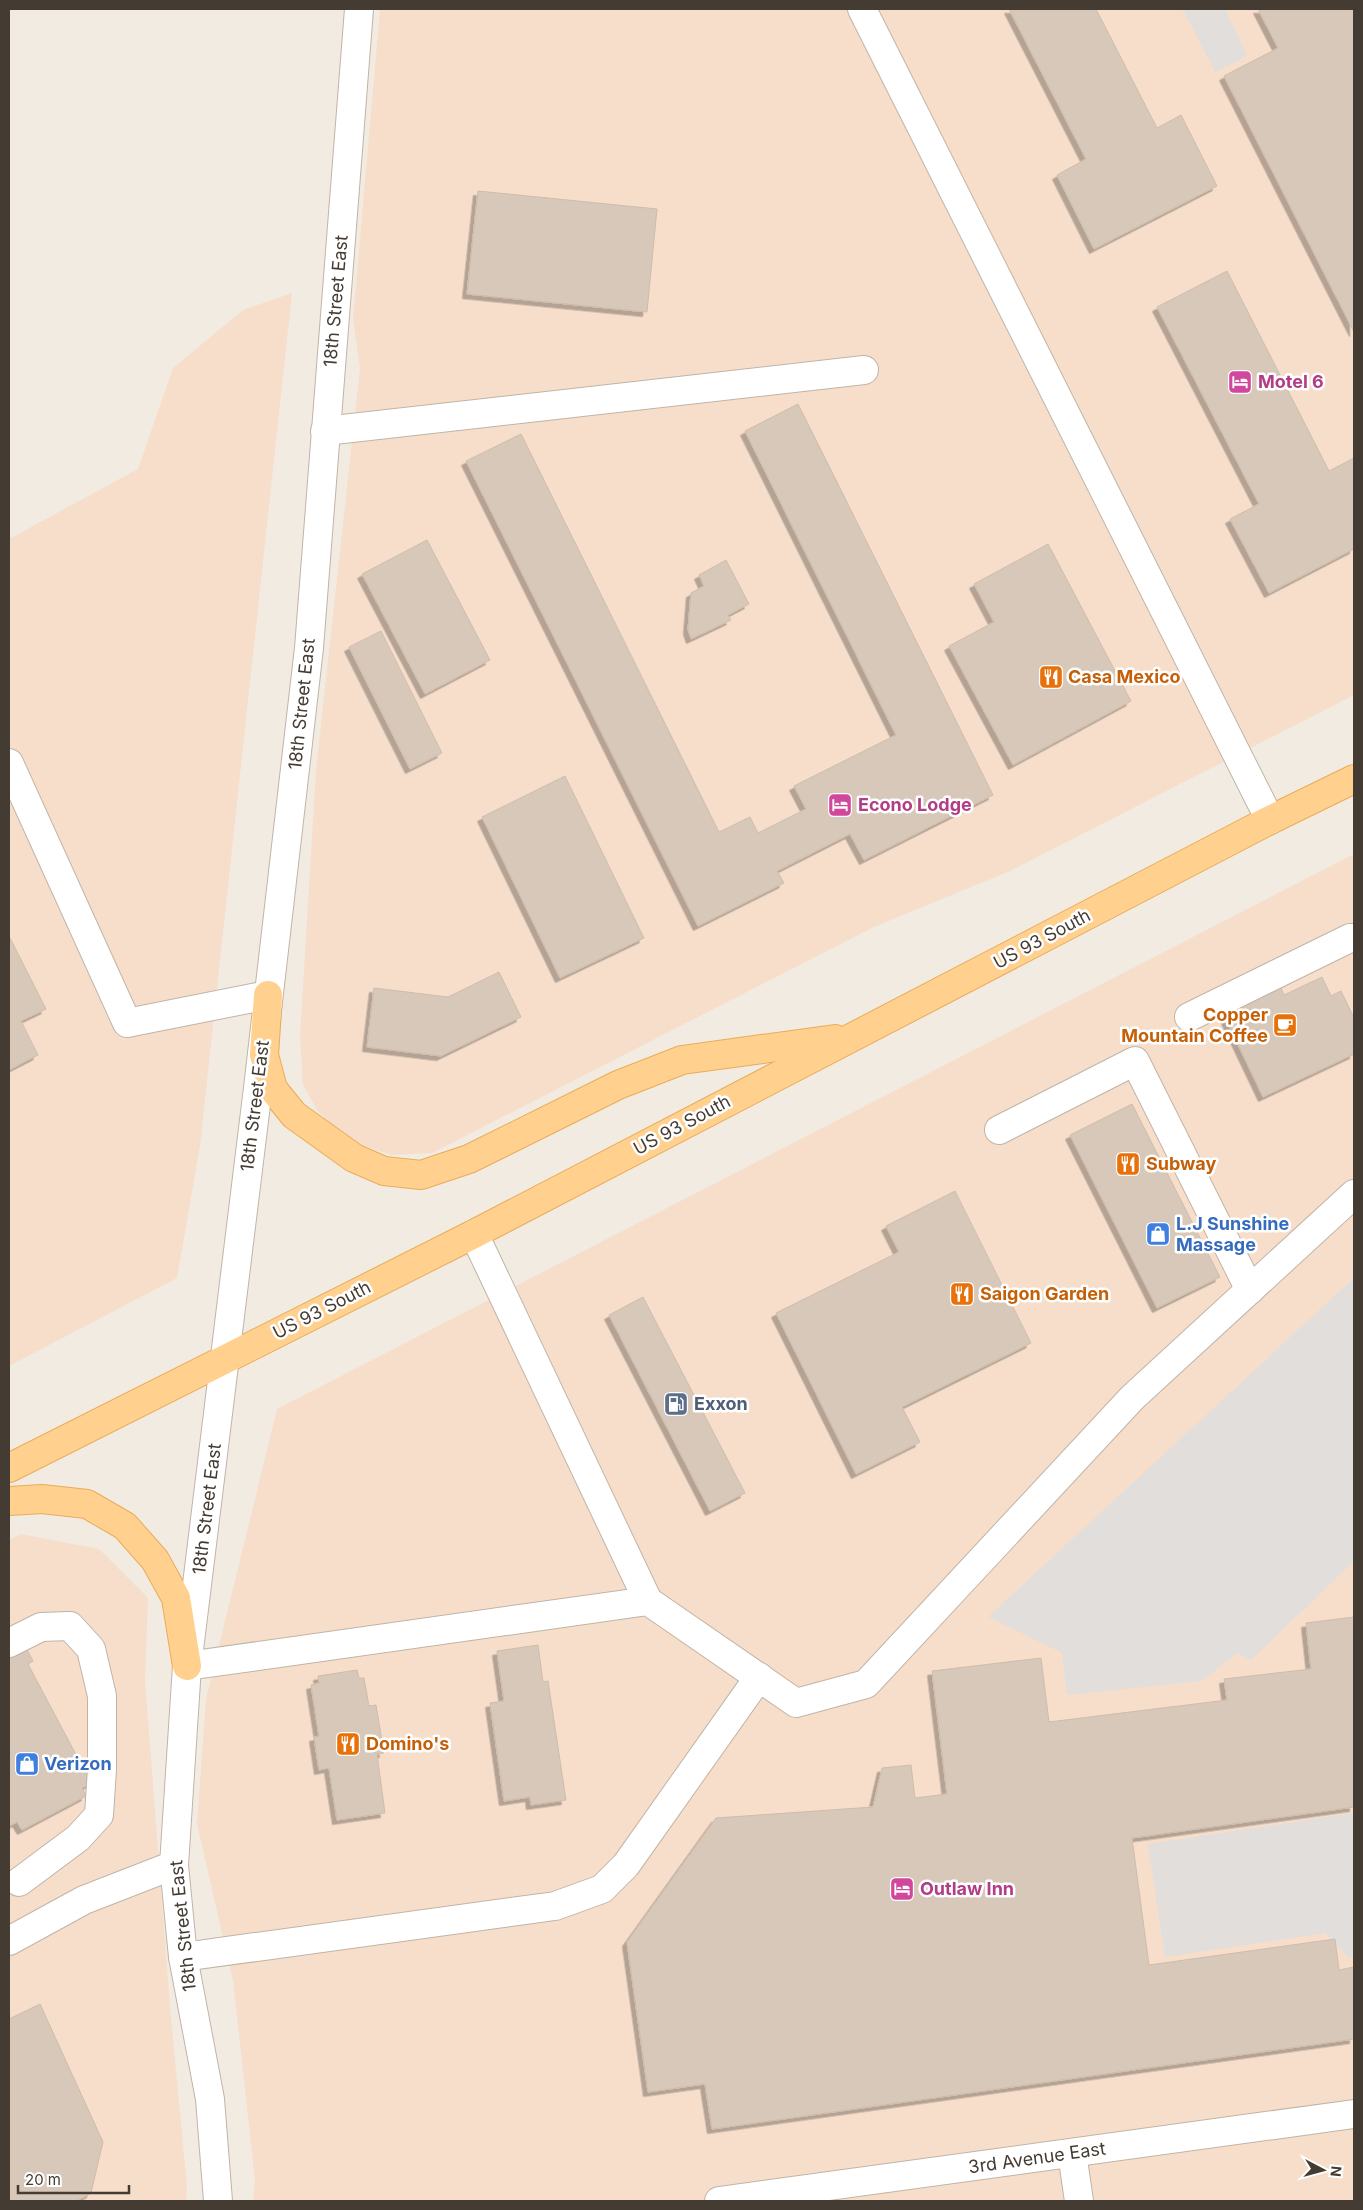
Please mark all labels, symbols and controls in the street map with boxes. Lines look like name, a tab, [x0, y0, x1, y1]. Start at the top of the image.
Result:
street label: 18th Street East	[319, 234, 352, 368]
hotel icon: Motel 6	[1227, 369, 1253, 395]
place label: Motel 6	[1258, 371, 1324, 392]
street label: 18th Street East	[284, 637, 319, 771]
restaurant icon: Casa Mexico	[1038, 664, 1064, 690]
place label: Casa Mexico	[1068, 666, 1181, 687]
hotel icon: Econo Lodge	[827, 792, 853, 818]
place label: Econo Lodge	[858, 794, 972, 815]
street label: US 93 South	[990, 904, 1094, 973]
place label: Copper Mountain Coffee	[1121, 1004, 1268, 1046]
cafe icon: Copper Mountain Coffee	[1272, 1012, 1298, 1038]
street label: 18th Street East	[236, 1039, 273, 1173]
street label: US 93 South	[630, 1090, 734, 1159]
restaurant icon: Subway	[1115, 1151, 1141, 1177]
place label: Subway	[1146, 1153, 1216, 1174]
place label: L.J Sunshine Massage	[1176, 1213, 1290, 1255]
shop icon: L.J Sunshine Massage	[1145, 1221, 1171, 1247]
street label: US 93 South	[269, 1276, 374, 1343]
restaurant icon: Saigon Garden	[949, 1281, 975, 1307]
place label: Saigon Garden	[980, 1283, 1109, 1304]
fuel station icon: Exxon	[663, 1391, 689, 1417]
place label: Exxon	[694, 1393, 748, 1414]
street label: 18th Street East	[188, 1442, 225, 1576]
restaurant icon: Domino's	[335, 1731, 361, 1757]
place label: Domino's	[366, 1733, 449, 1754]
shop icon: Verizon	[14, 1751, 40, 1777]
place label: Verizon	[44, 1753, 112, 1774]
street label: 18th Street East	[165, 1859, 200, 1993]
hotel icon: Outlaw Inn	[889, 1876, 915, 1902]
place label: Outlaw Inn	[920, 1878, 1014, 1899]
street label: 3rd Avenue East	[967, 2137, 1107, 2178]
north arrow	[1298, 2145, 1348, 2195]
scale bar	[18, 2162, 129, 2194]
text: N	[1327, 2165, 1345, 2178]
text: 20 m	[25, 2170, 61, 2189]

